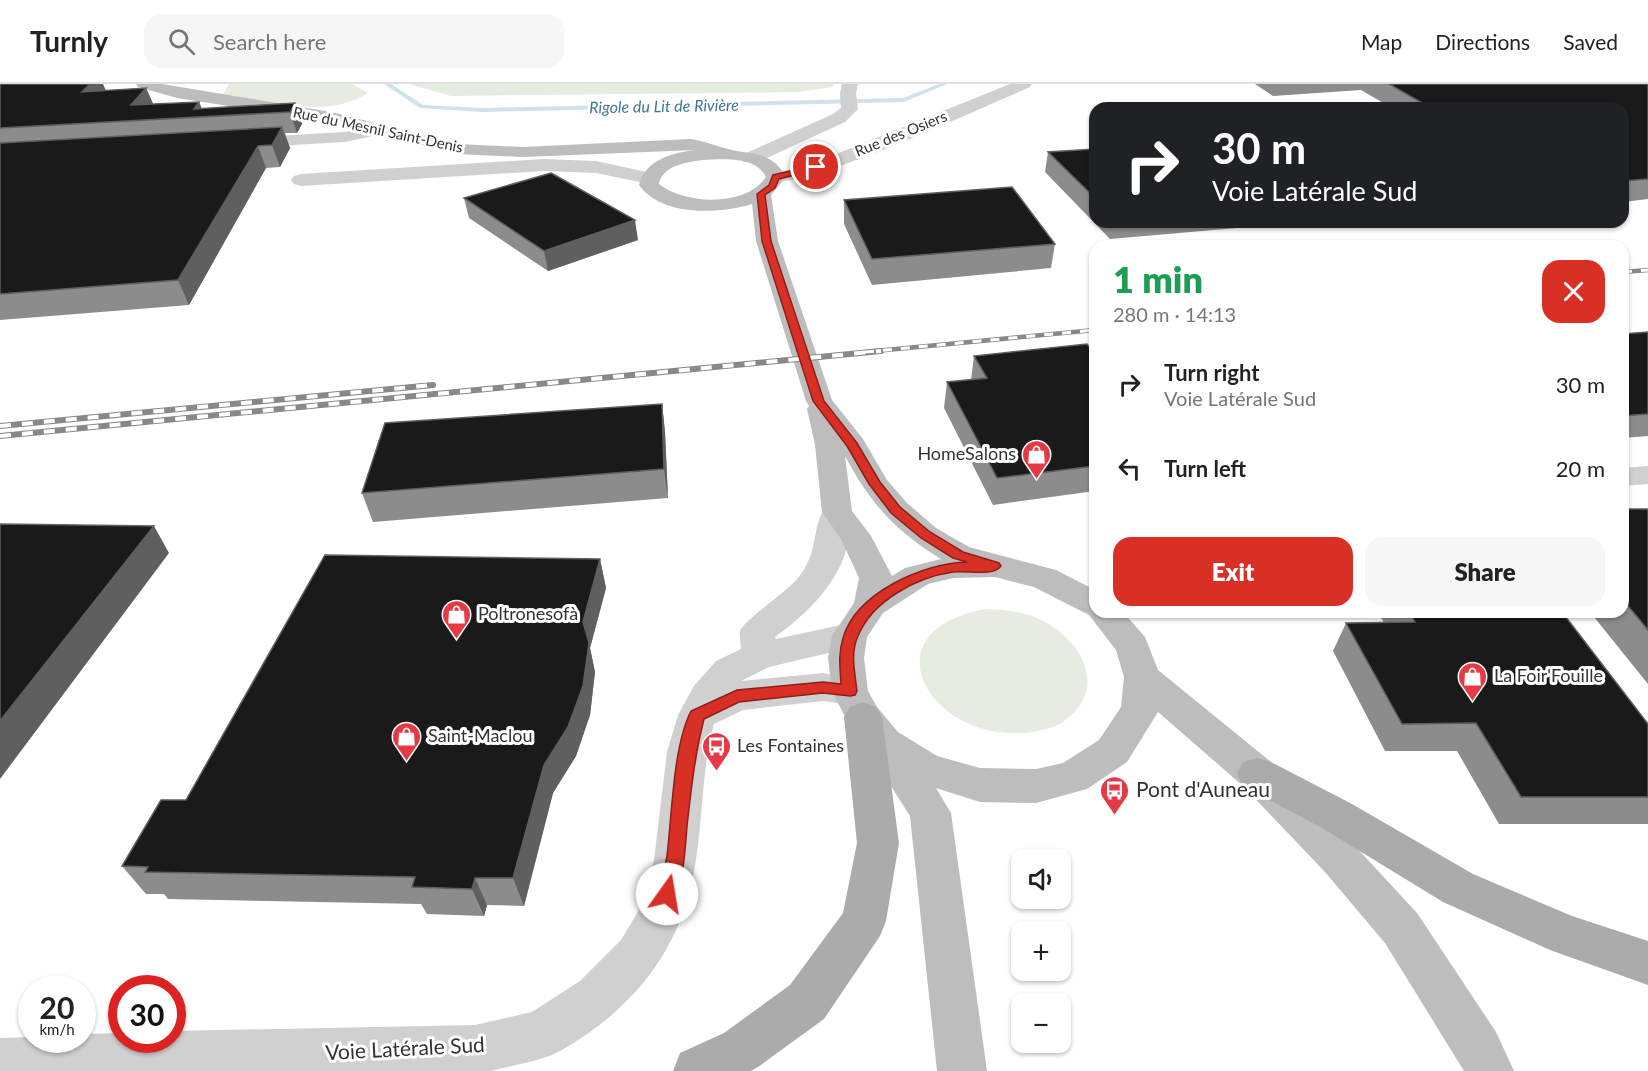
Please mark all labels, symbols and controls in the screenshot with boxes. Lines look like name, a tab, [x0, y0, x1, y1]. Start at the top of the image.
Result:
search box	[144, 14, 564, 68]
text: Turnly	[30, 24, 108, 58]
icon: search	[165, 25, 198, 58]
text: Search here	[213, 28, 326, 55]
text: Map	[1361, 29, 1402, 54]
text: Directions	[1435, 29, 1530, 54]
text: Saved	[1563, 29, 1618, 54]
water label: Rigole du Lit de Rivière	[589, 95, 739, 116]
street label: Rue du Mesnil Saint-Denis	[292, 102, 465, 156]
street label: Rue des Osiers	[852, 106, 949, 160]
text: 30 m	[1212, 123, 1306, 173]
icon: right	[1113, 126, 1191, 204]
pin	[790, 141, 841, 192]
icon: arrive	[799, 150, 832, 183]
text: Voie Latérale Sud	[1212, 174, 1417, 207]
text: 1 min	[1113, 257, 1203, 301]
button: close	[1542, 260, 1605, 323]
text: 280 m · 14:13	[1113, 302, 1236, 326]
text: Turn right	[1164, 359, 1259, 386]
icon: right	[1113, 368, 1146, 401]
text: 30 m	[1556, 371, 1605, 398]
text: Voie Latérale Sud	[1164, 386, 1316, 410]
shop icon: HomeSalons	[1021, 438, 1053, 480]
place label: HomeSalons	[917, 442, 1016, 464]
icon: left	[1113, 452, 1146, 485]
text: Turn left	[1164, 455, 1246, 482]
text: 20 m	[1556, 455, 1605, 482]
button: Exit	[1113, 537, 1353, 606]
button: Share	[1365, 537, 1605, 606]
shop icon: Poltronesofà	[441, 598, 473, 640]
place label: Poltronesofà	[478, 602, 578, 624]
shop icon: La Foir'Fouille	[1457, 660, 1489, 702]
place label: La Foir'Fouille	[1494, 664, 1603, 686]
shop icon: Saint-Maclou	[391, 720, 423, 762]
place label: Saint-Maclou	[428, 724, 532, 746]
bus stop icon: Les Fontaines	[700, 730, 732, 772]
place label: Les Fontaines	[737, 734, 844, 756]
bus stop icon: Pont d'Auneau	[1099, 774, 1131, 816]
place label: Pont d'Auneau	[1136, 776, 1270, 801]
map controls	[1011, 849, 1071, 1053]
button: sound	[1011, 849, 1071, 909]
position arrow	[635, 862, 699, 926]
button: +	[1011, 921, 1071, 981]
speed limit sign: 30	[108, 975, 186, 1053]
text: 20	[40, 989, 74, 1025]
button: −	[1011, 993, 1071, 1053]
text: km/h	[39, 1020, 75, 1038]
street label: Voie Latérale Sud	[325, 1031, 485, 1064]

